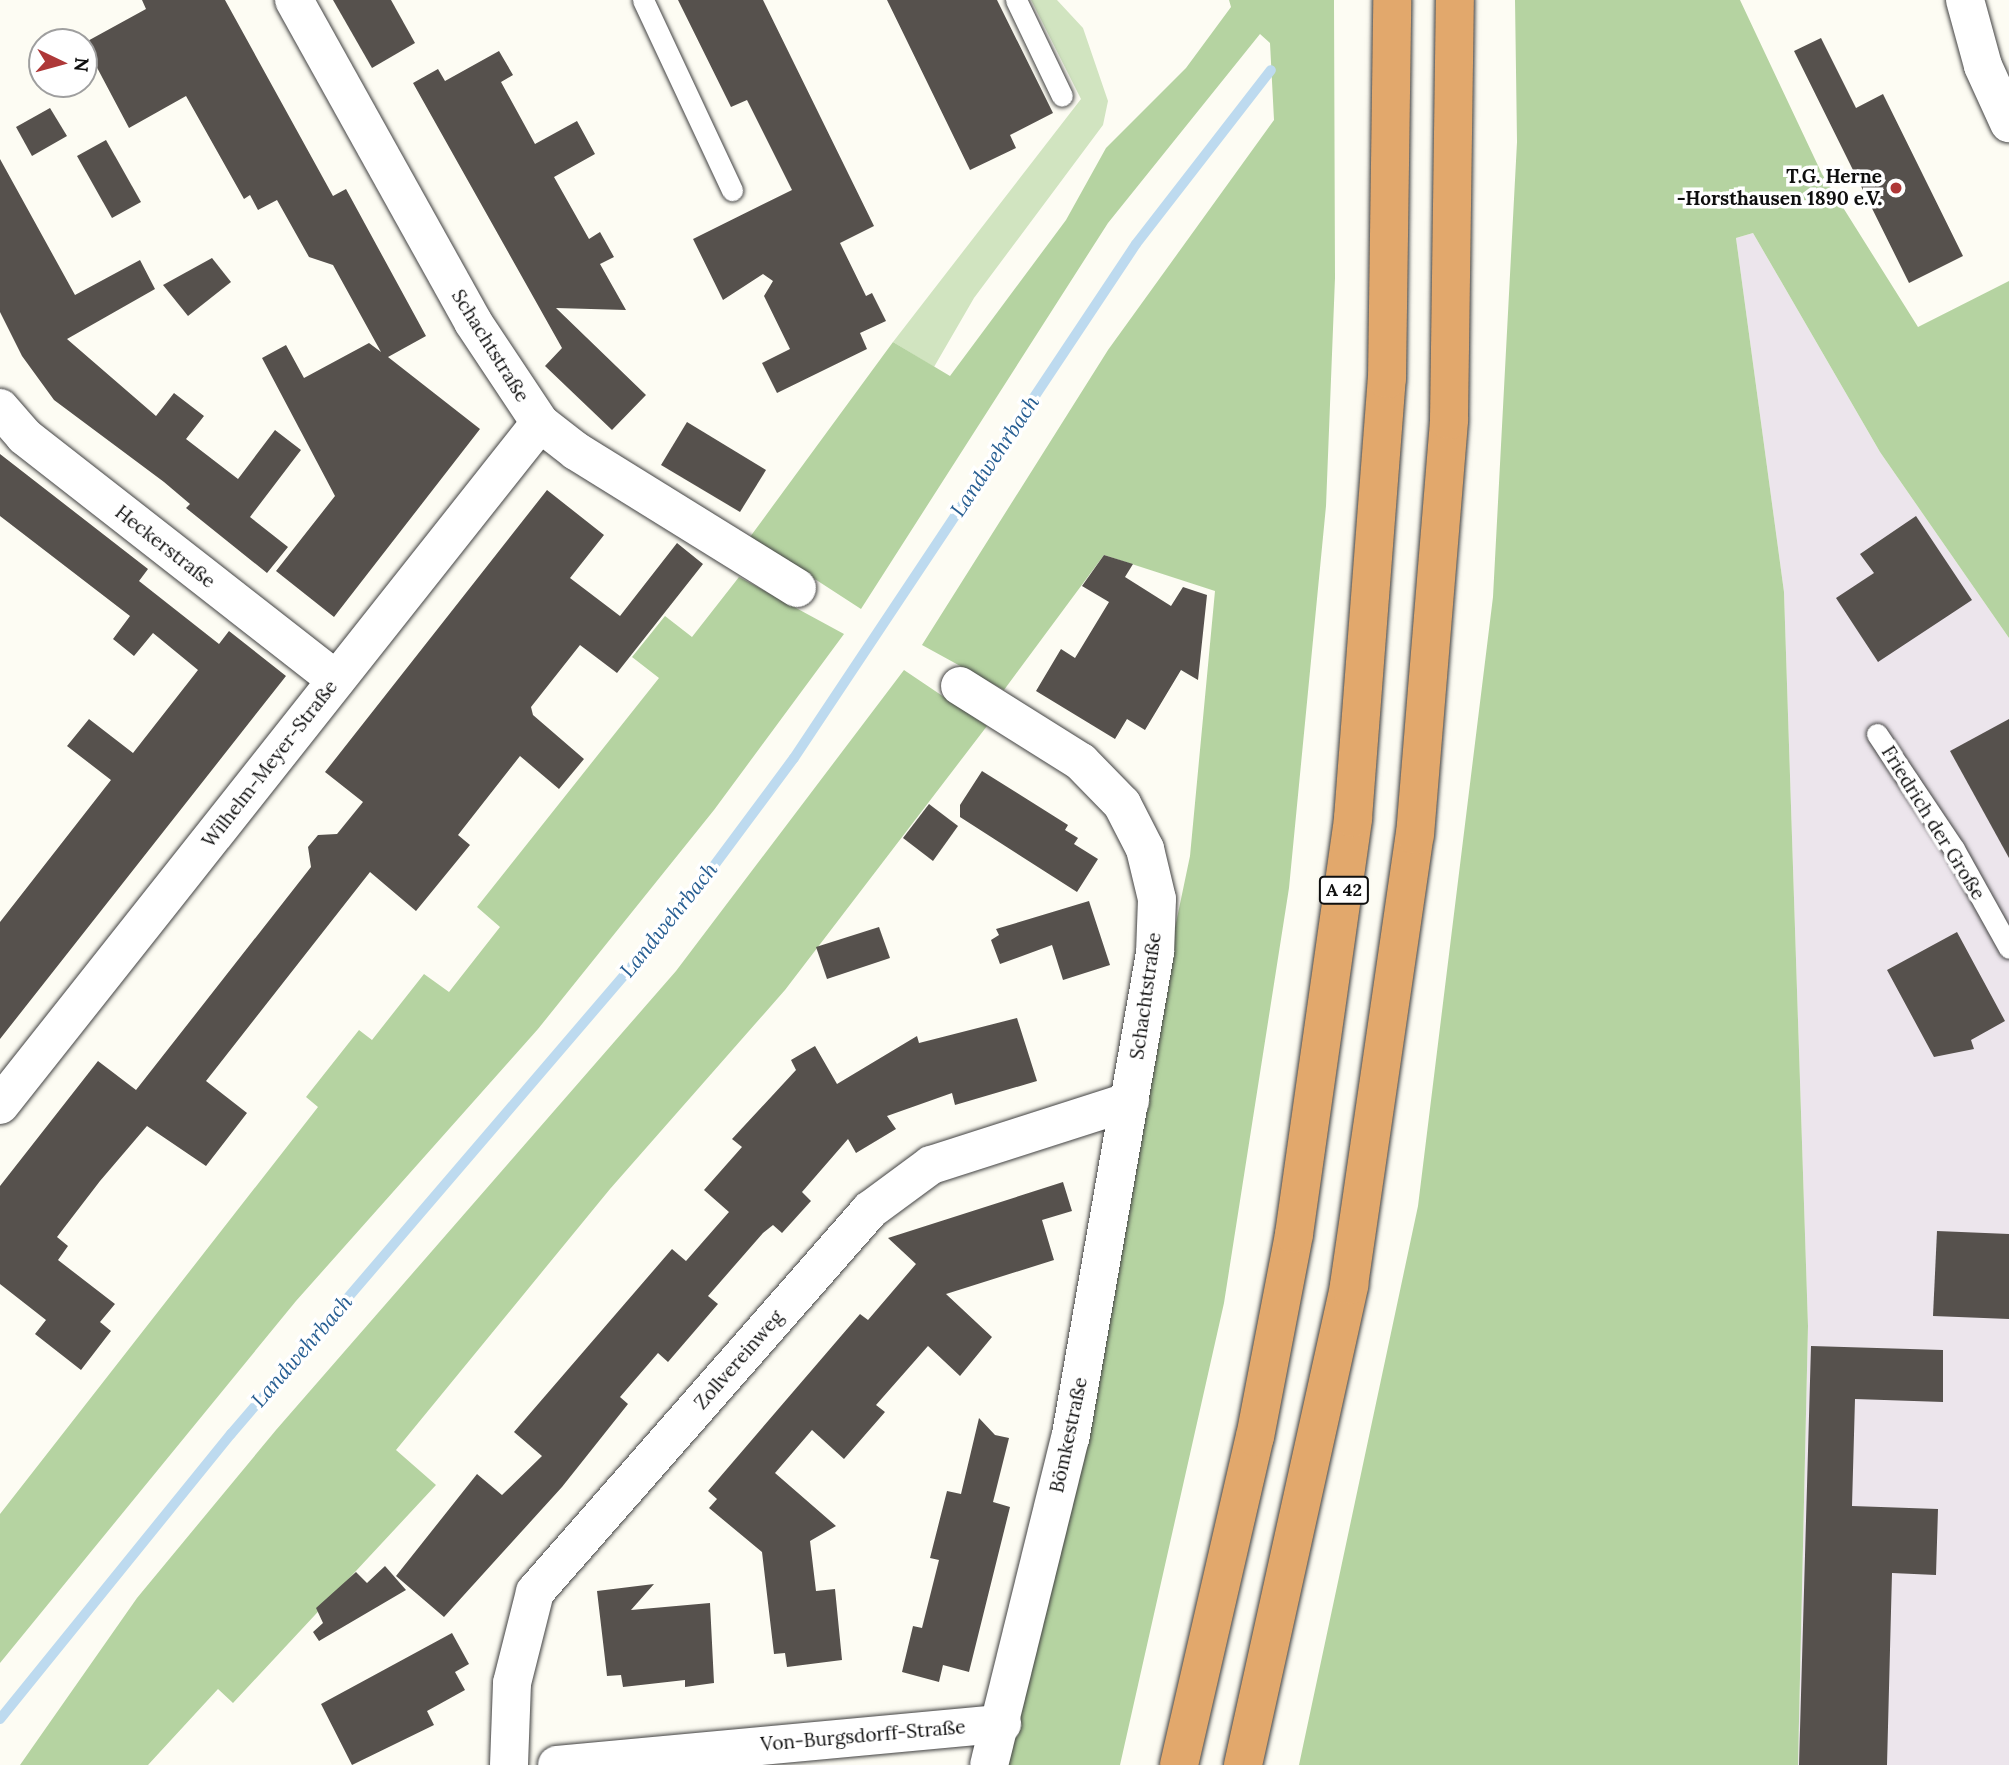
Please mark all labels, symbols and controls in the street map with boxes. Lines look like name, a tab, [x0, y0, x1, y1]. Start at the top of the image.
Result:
north arrow	[28, 28, 98, 98]
text: N	[69, 56, 95, 73]
place label: T.G. Herne -Horsthausen 1890 e.V.	[1677, 166, 1882, 210]
marker: T.G. Herne -Horsthausen 1890 e.V.	[1888, 180, 1904, 196]
street label: Schachtstraße	[446, 286, 534, 406]
water label: Landwehrbach	[945, 391, 1045, 521]
street label: Heckerstraße	[110, 501, 220, 593]
street label: Wilhelm-Meyer-Straße	[198, 676, 342, 852]
street label: Friedrich der Große	[1876, 742, 1990, 904]
water label: Landwehrbach	[615, 857, 723, 983]
road number: A 42	[1318, 876, 1370, 904]
street label: Schachtstraße	[1126, 931, 1166, 1061]
water label: Landwehrbach	[246, 1290, 358, 1412]
street label: Zollvereinweg	[690, 1306, 788, 1414]
street label: Bömkestraße	[1046, 1375, 1092, 1495]
street label: Von-Burgsdorff-Straße	[760, 1716, 966, 1756]

